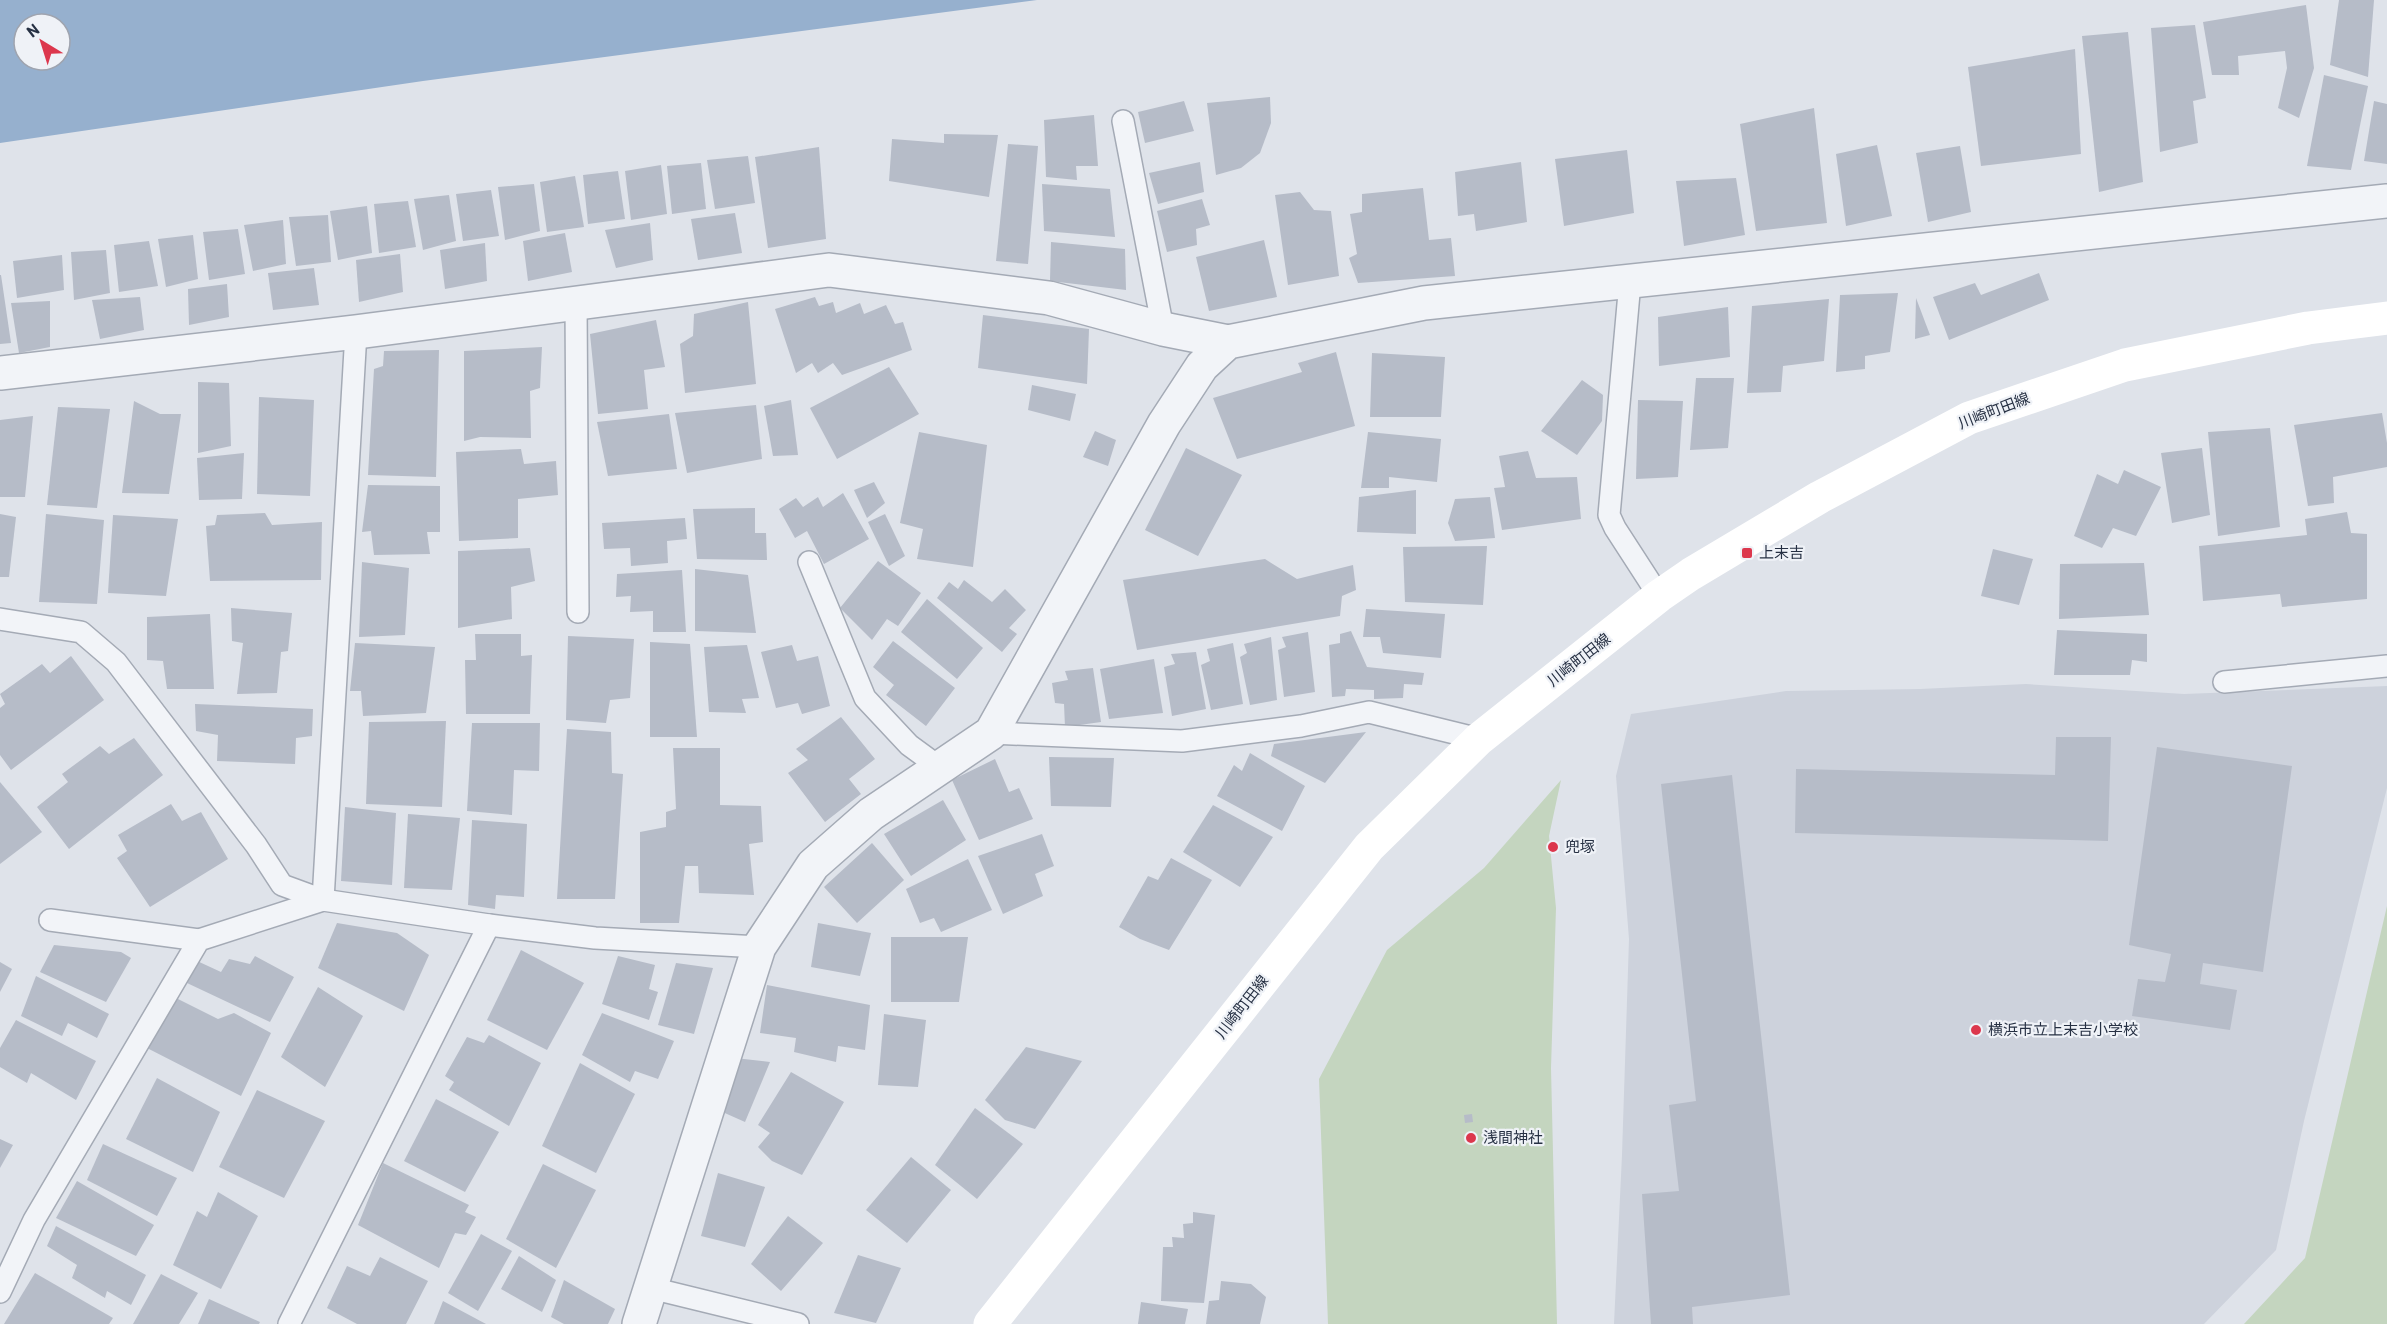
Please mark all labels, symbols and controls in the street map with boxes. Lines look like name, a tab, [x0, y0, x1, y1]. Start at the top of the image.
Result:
north arrow	[12, 12, 72, 72]
text: N	[22, 19, 42, 41]
street label: 川崎町田線	[1955, 388, 2032, 432]
place label: 上末吉	[1759, 543, 1804, 561]
marker: 上末吉	[1740, 546, 1754, 560]
street label: 川崎町田線	[1543, 629, 1613, 689]
place label: 兜塚	[1565, 837, 1595, 855]
marker: 兜塚	[1546, 840, 1560, 854]
street label: 川崎町田線	[1211, 971, 1271, 1041]
place label: 横浜市立上末吉小学校	[1988, 1020, 2138, 1038]
marker: 横浜市立上末吉小学校	[1969, 1023, 1983, 1037]
place label: 浅間神社	[1483, 1128, 1543, 1146]
marker: 浅間神社	[1464, 1131, 1478, 1145]

